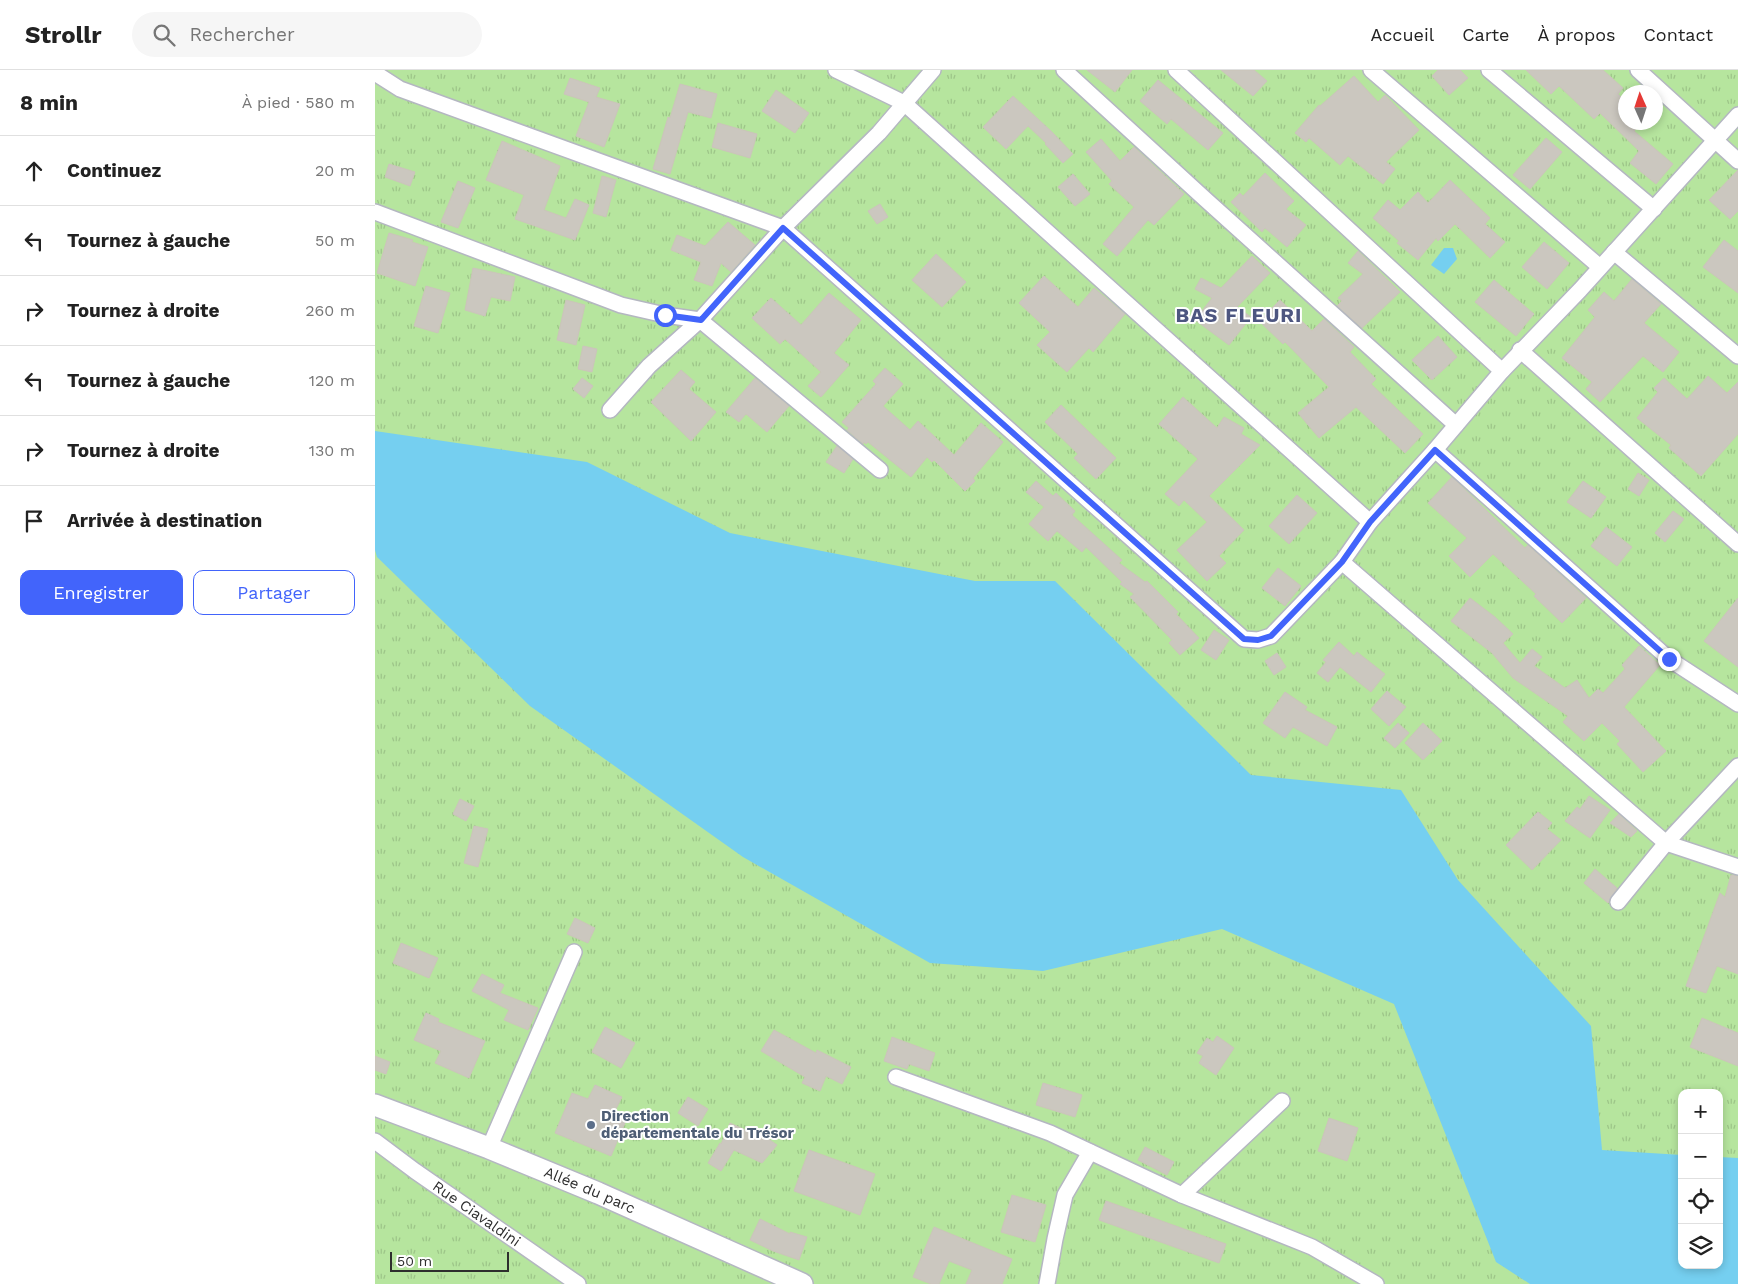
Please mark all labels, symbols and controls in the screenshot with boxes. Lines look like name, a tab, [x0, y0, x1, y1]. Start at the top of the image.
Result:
search box	[132, 12, 482, 57]
text: Strollr	[25, 21, 102, 49]
icon: search	[150, 21, 178, 49]
text: Rechercher	[190, 23, 295, 46]
text: Accueil	[1371, 24, 1434, 45]
text: Carte	[1462, 24, 1509, 45]
text: À propos	[1537, 24, 1615, 45]
text: Contact	[1643, 24, 1713, 45]
north arrow	[1618, 85, 1663, 130]
text: 8 min	[20, 90, 78, 115]
text: À pied · 580 m	[242, 93, 355, 112]
icon: ahead	[20, 157, 48, 185]
text: Continuez	[67, 159, 161, 182]
text: 20 m	[315, 161, 355, 180]
icon: left	[20, 227, 48, 255]
text: Tournez à gauche	[67, 229, 230, 252]
text: 50 m	[315, 231, 355, 250]
icon: right	[20, 297, 48, 325]
text: Tournez à droite	[67, 299, 219, 322]
text: 260 m	[305, 301, 355, 320]
district label: BAS FLEURI	[1176, 303, 1302, 327]
route start	[654, 304, 677, 327]
icon: left	[20, 367, 48, 395]
text: Tournez à gauche	[67, 369, 230, 392]
text: 120 m	[309, 371, 355, 390]
icon: right	[20, 437, 48, 465]
text: Tournez à droite	[67, 439, 219, 462]
text: 130 m	[309, 441, 355, 460]
icon: arrive	[20, 507, 48, 535]
text: Arrivée à destination	[67, 509, 262, 532]
button: Enregistrer	[20, 570, 183, 615]
button: Partager	[193, 570, 355, 615]
route end	[1658, 648, 1681, 671]
map controls	[1678, 1089, 1723, 1269]
button: +	[1678, 1089, 1723, 1134]
place label: Direction départementale du Trésor	[601, 1107, 794, 1142]
marker: Direction départementale du Trésor	[585, 1119, 597, 1131]
button: −	[1678, 1134, 1723, 1179]
street label: Allée du parc	[541, 1163, 638, 1218]
street label: Rue Ciavaldini	[429, 1177, 524, 1250]
button: locate	[1678, 1179, 1723, 1224]
button: layers	[1678, 1224, 1723, 1269]
scale bar	[390, 1249, 509, 1272]
text: 50 m	[397, 1253, 432, 1269]

